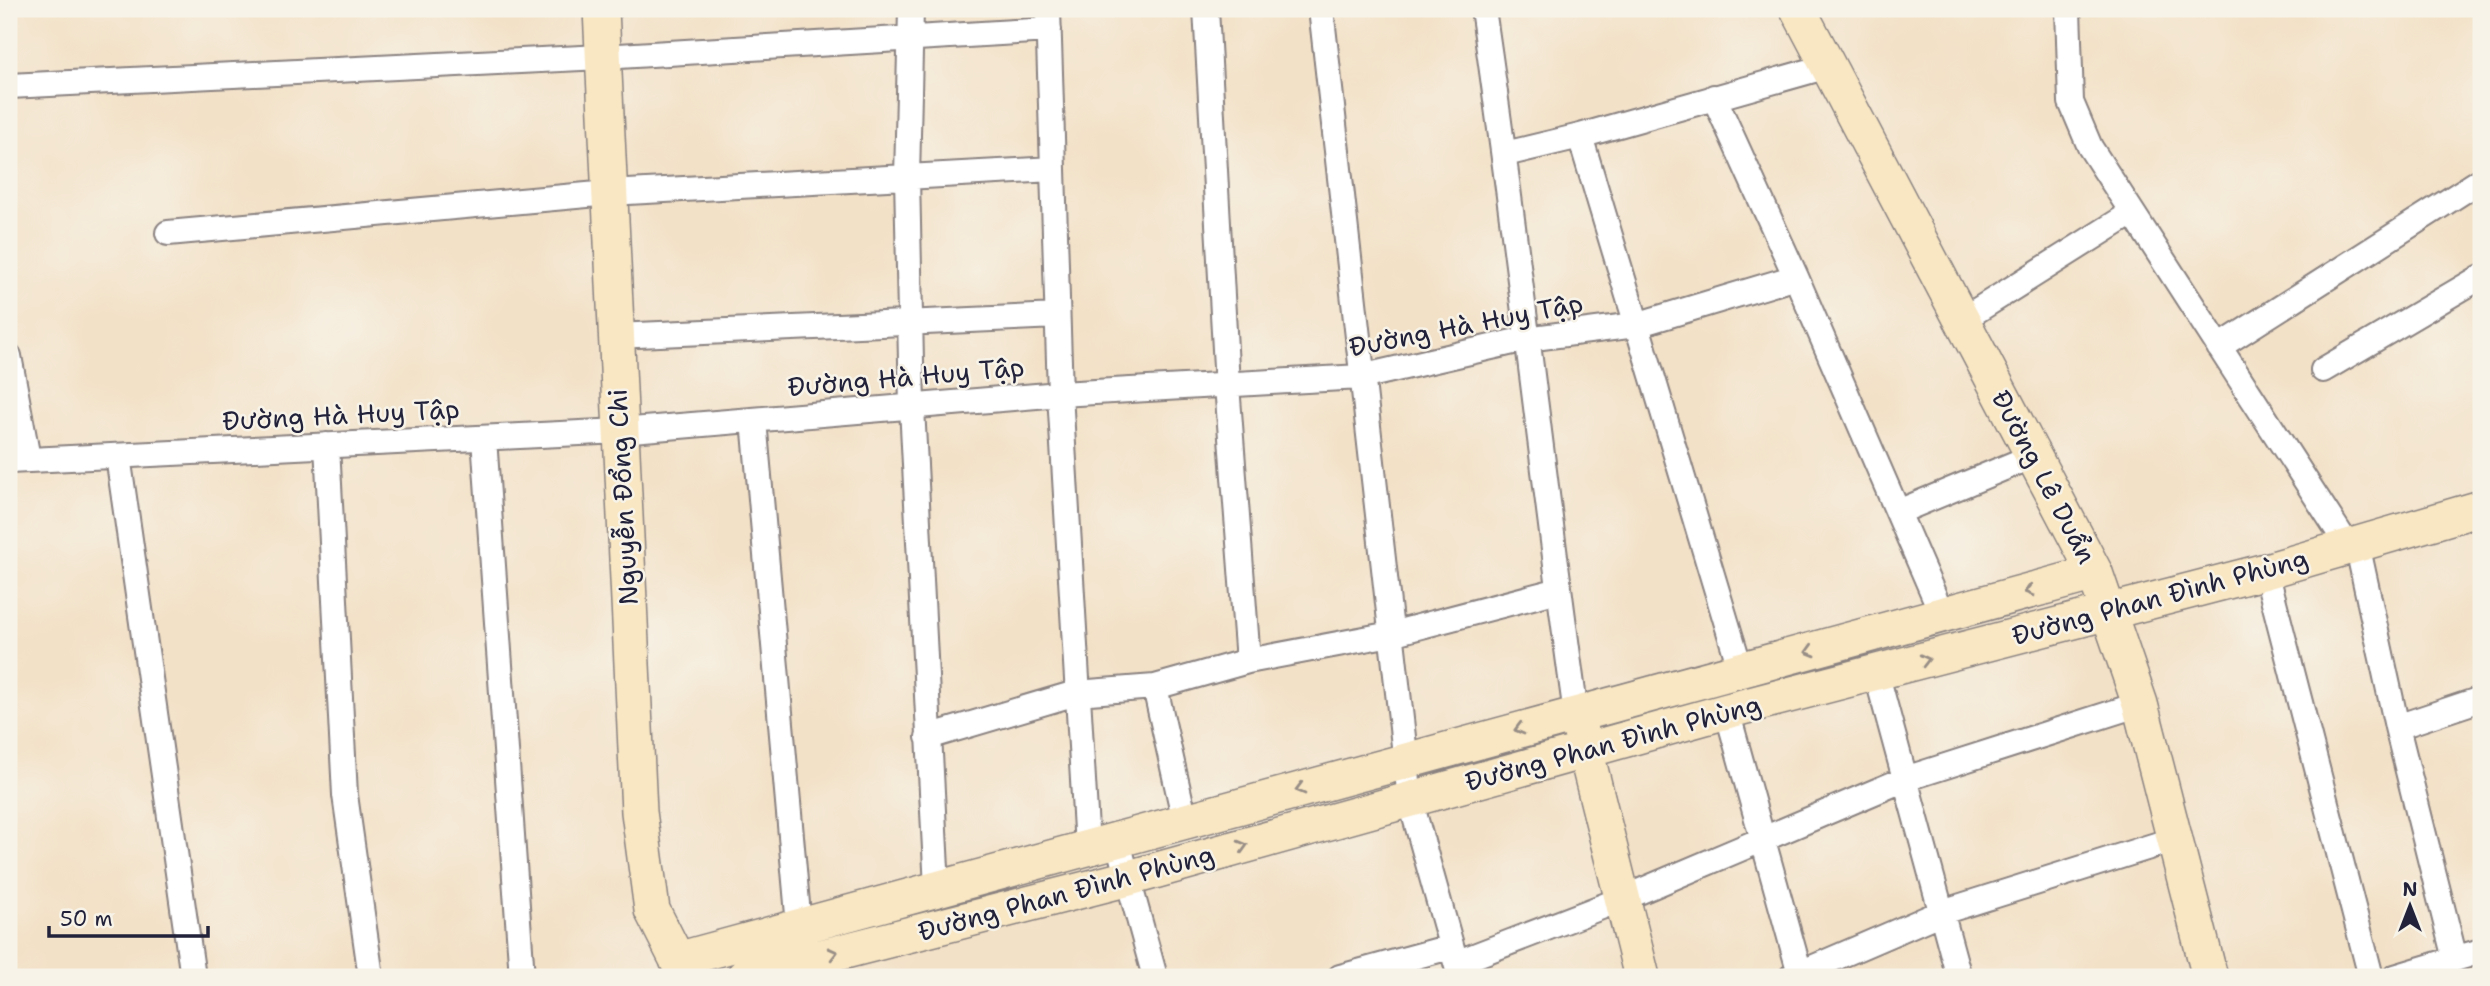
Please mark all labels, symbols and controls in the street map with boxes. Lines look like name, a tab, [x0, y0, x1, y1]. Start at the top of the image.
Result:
street label: Đường Hà Huy Tập	[1346, 285, 1586, 364]
street label: Đường Hà Huy Tập	[786, 349, 1026, 404]
street label: Đường Lê Duẩn	[1984, 384, 2105, 570]
street label: Nguyễn Đổng Chi	[599, 388, 646, 606]
street label: Đường Hà Huy Tập	[221, 391, 461, 438]
street label: Đường Phan Đình Phùng	[2008, 540, 2312, 653]
one-way arrow	[2023, 582, 2035, 597]
one-way arrow	[1804, 643, 1816, 657]
one-way arrow	[1919, 653, 1931, 668]
street label: Đường Phan Đình Phùng	[1461, 686, 1765, 799]
one-way arrow	[1513, 721, 1525, 736]
one-way arrow	[1294, 781, 1306, 796]
street label: Đường Phan Đình Phùng	[914, 836, 1218, 949]
one-way arrow	[1237, 840, 1249, 854]
north arrow	[2374, 870, 2444, 940]
text: N	[2402, 877, 2418, 902]
scale bar	[49, 895, 208, 939]
text: 50 m	[60, 905, 113, 933]
one-way arrow	[827, 947, 839, 961]

